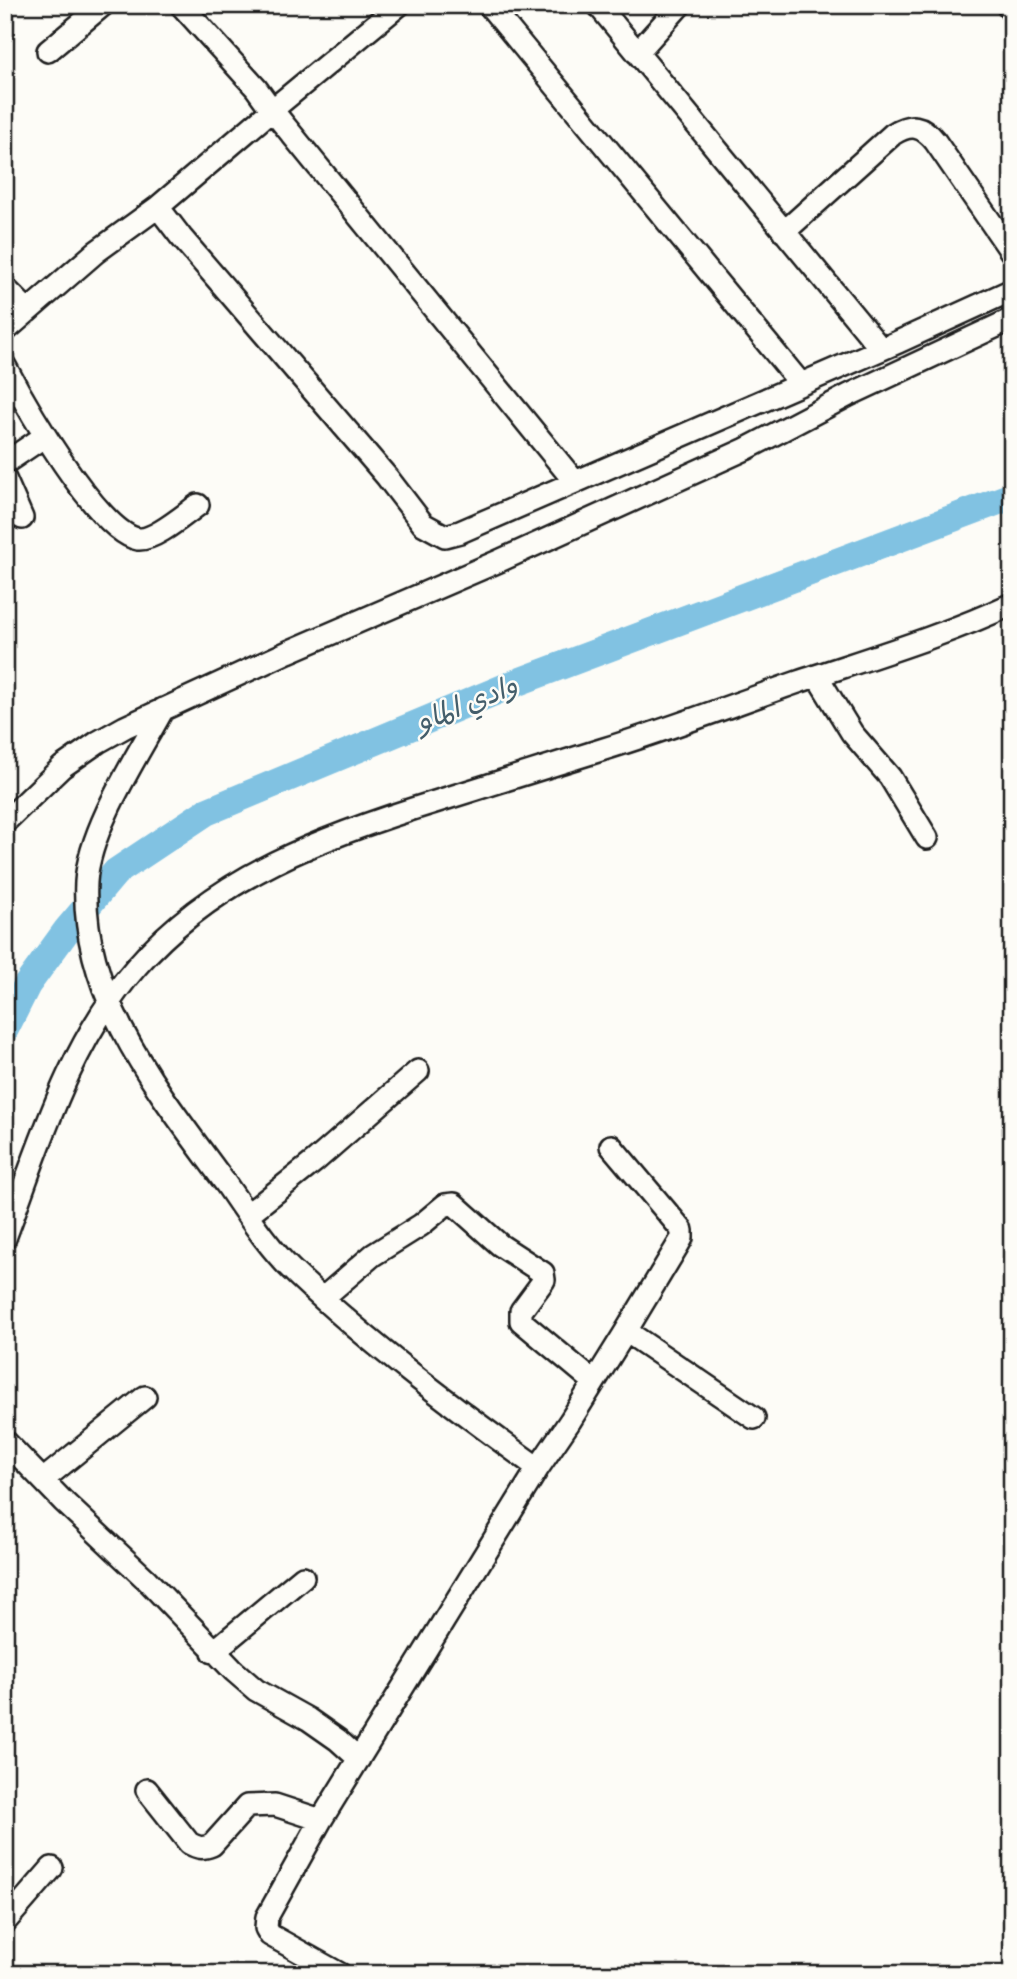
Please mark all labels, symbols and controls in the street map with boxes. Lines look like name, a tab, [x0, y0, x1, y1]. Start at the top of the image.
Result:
water label: وادي الماو	[405, 661, 525, 747]

